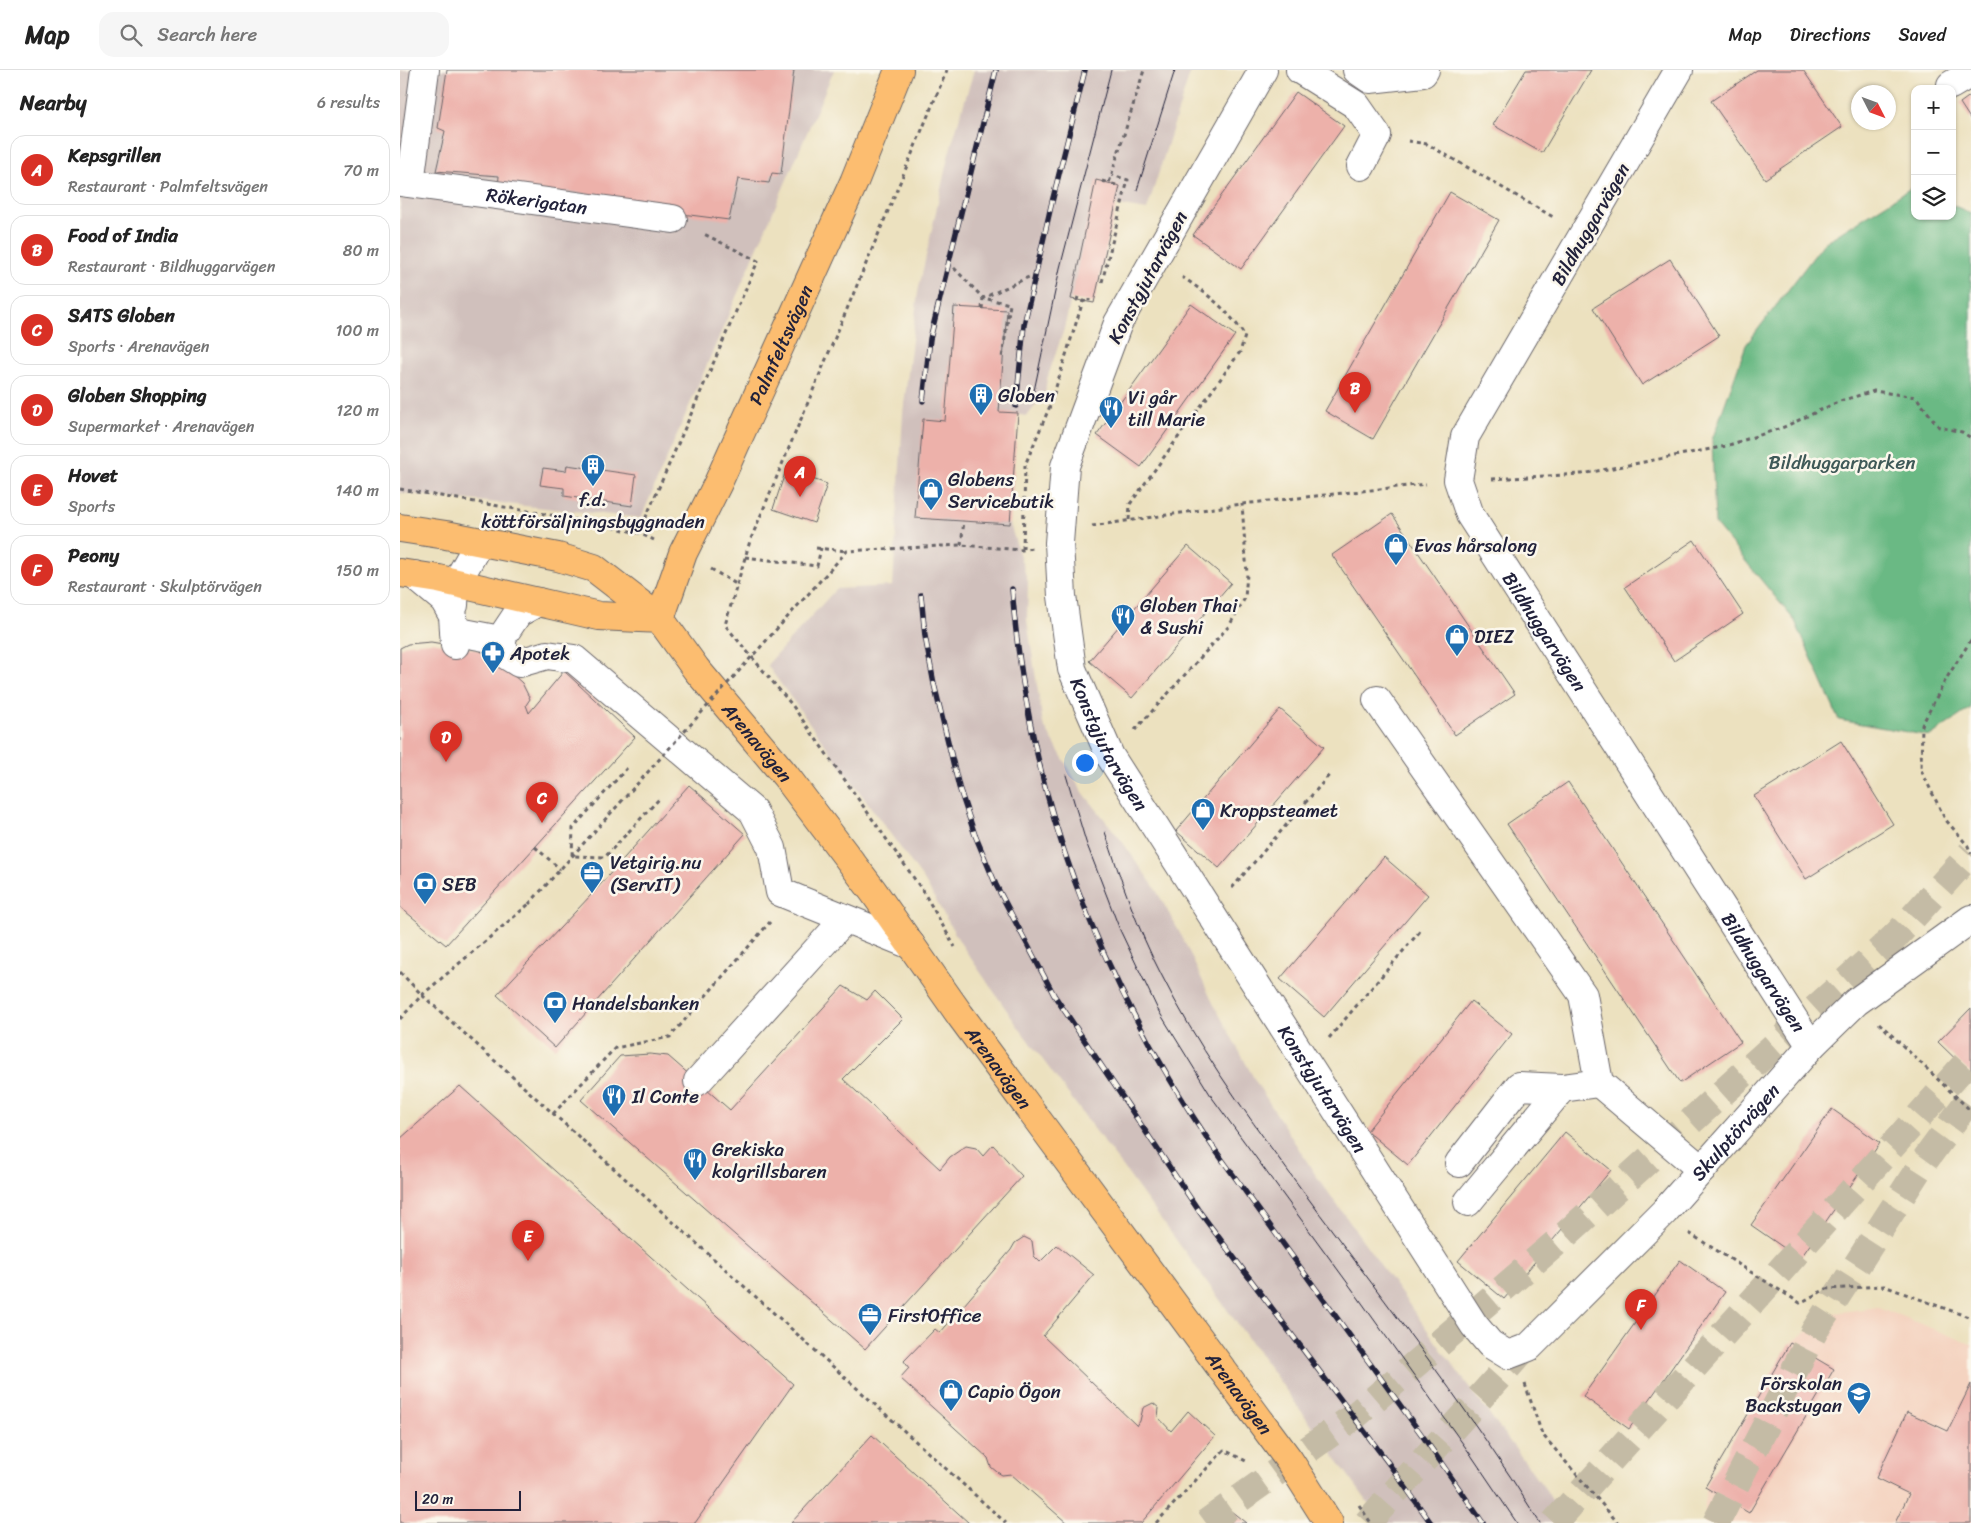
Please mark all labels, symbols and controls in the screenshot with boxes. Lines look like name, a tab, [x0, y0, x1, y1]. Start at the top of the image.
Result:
search box	[99, 12, 449, 57]
text: Map	[25, 14, 69, 56]
text: Search here	[157, 18, 257, 51]
text: Map	[1729, 19, 1762, 51]
text: Directions	[1790, 19, 1871, 51]
text: Saved	[1899, 19, 1946, 51]
icon: search	[117, 21, 145, 49]
text: Nearby	[20, 84, 86, 122]
north arrow	[1851, 85, 1896, 130]
map controls	[1911, 85, 1956, 220]
button: +	[1911, 85, 1956, 130]
text: 6 results	[317, 88, 380, 117]
button: −	[1911, 130, 1956, 175]
text: Kepsgrillen	[68, 139, 161, 172]
text: A	[32, 156, 42, 185]
text: 70 m	[343, 156, 379, 185]
street label: Bildhuggarvägen	[1542, 157, 1639, 292]
text: Restaurant · Palmfeltsvägen	[68, 172, 268, 201]
button: layers	[1911, 175, 1956, 220]
street label: Rökerigatan	[484, 178, 589, 224]
street label: Konstgjutarvägen	[1098, 205, 1196, 350]
text: Food of India	[68, 219, 178, 252]
text: B	[32, 236, 42, 265]
text: 80 m	[343, 236, 379, 265]
text: Restaurant · Bildhuggarvägen	[68, 252, 275, 281]
street label: Palmfeltsvägen	[739, 279, 823, 410]
text: SATS Globen	[68, 299, 175, 332]
text: C	[32, 316, 42, 345]
text: 100 m	[335, 316, 379, 345]
text: Sports · Arenavägen	[68, 332, 209, 361]
pin: B	[1339, 372, 1371, 413]
text: Globen Shopping	[68, 379, 207, 412]
place label: Globen	[998, 379, 1055, 412]
place label: Vi går till Marie	[1128, 381, 1205, 436]
building icon: Globen	[968, 382, 994, 416]
restaurant icon: Vi går till Marie	[1098, 395, 1124, 429]
text: D	[32, 396, 42, 425]
text: 120 m	[336, 396, 379, 425]
text: Supermarket · Arenavägen	[68, 412, 254, 441]
park label: Bildhuggarparken	[1769, 446, 1915, 479]
building icon: f.d. köttförsäljningsbyggnaden	[580, 453, 606, 487]
pin: A	[784, 456, 816, 497]
text: Hovet	[68, 459, 118, 492]
place label: Globens Servicebutik	[948, 463, 1054, 518]
text: E	[33, 476, 41, 505]
text: 140 m	[336, 476, 379, 505]
shop icon: Globens Servicebutik	[918, 477, 944, 511]
place label: f.d. köttförsäljningsbyggnaden	[481, 483, 705, 538]
text: Sports	[68, 492, 115, 521]
place label: Evas hårsalong	[1414, 529, 1537, 562]
shop icon: Evas hårsalong	[1383, 532, 1409, 566]
text: Peony	[68, 539, 119, 572]
text: F	[33, 556, 41, 585]
text: 150 m	[336, 556, 379, 585]
street label: Bildhuggarvägen	[1493, 565, 1596, 699]
text: Restaurant · Skulptörvägen	[68, 572, 262, 601]
place label: Globen Thai & Sushi	[1140, 589, 1238, 644]
restaurant icon: Globen Thai & Sushi	[1110, 603, 1136, 637]
place label: DIEZ	[1474, 620, 1514, 653]
shop icon: DIEZ	[1444, 623, 1470, 657]
place label: Apotek	[509, 637, 570, 670]
pharmacy icon: Apotek	[480, 640, 506, 674]
street label: Konstgjutarvägen	[1061, 672, 1157, 818]
street label: Arenavägen	[713, 694, 801, 790]
pin: D	[430, 721, 462, 762]
your location	[1072, 750, 1098, 776]
pin: C	[526, 782, 558, 823]
place label: Kroppsteamet	[1220, 794, 1338, 827]
shop icon: Kroppsteamet	[1190, 797, 1216, 831]
place label: Vetgirig.nu (ServIT)	[610, 846, 701, 901]
office icon: Vetgirig.nu (ServIT)	[579, 860, 605, 894]
place label: SEB	[442, 868, 477, 901]
bank icon: SEB	[412, 871, 438, 905]
street label: Bildhuggarvägen	[1712, 906, 1814, 1039]
place label: Handelsbanken	[572, 987, 699, 1020]
bank icon: Handelsbanken	[542, 990, 568, 1024]
street label: Arenavägen	[956, 1018, 1041, 1117]
street label: Konstgjutarvägen	[1269, 1018, 1376, 1160]
street label: Skulptörvägen	[1683, 1076, 1788, 1189]
place label: Il Conte	[631, 1080, 699, 1113]
restaurant icon: Il Conte	[601, 1083, 627, 1117]
place label: Grekiska kolgrillsbaren	[712, 1133, 827, 1188]
restaurant icon: Grekiska kolgrillsbaren	[682, 1147, 708, 1181]
pin: E	[512, 1220, 544, 1261]
pin: F	[1625, 1289, 1657, 1330]
place label: FirstOffice	[888, 1299, 982, 1332]
office icon: FirstOffice	[857, 1302, 883, 1336]
street label: Arenavägen	[1196, 1344, 1281, 1442]
place label: Förskolan Backstugan	[1745, 1367, 1842, 1422]
place label: Capio Ögon	[968, 1375, 1061, 1408]
shop icon: Capio Ögon	[938, 1378, 964, 1412]
school or university icon: Förskolan Backstugan	[1846, 1381, 1872, 1415]
text: 20 m	[422, 1487, 453, 1512]
scale bar	[415, 1488, 521, 1511]

